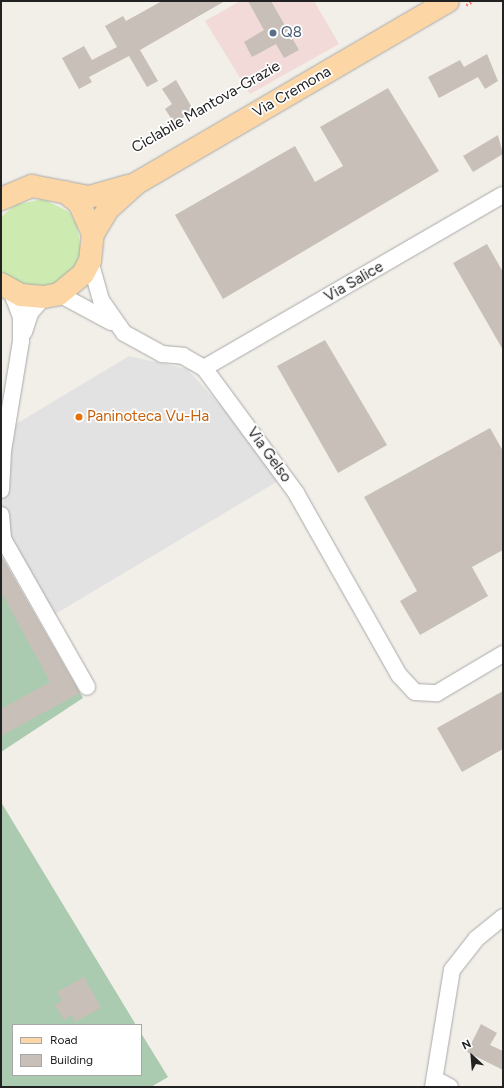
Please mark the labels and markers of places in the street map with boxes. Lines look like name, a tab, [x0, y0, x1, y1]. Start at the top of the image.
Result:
place label: Q8	[281, 24, 302, 42]
marker: Q8	[268, 28, 278, 38]
place label: Paninoteca Vu-Ha	[87, 408, 209, 426]
marker: Paninoteca Vu-Ha	[74, 412, 84, 422]

